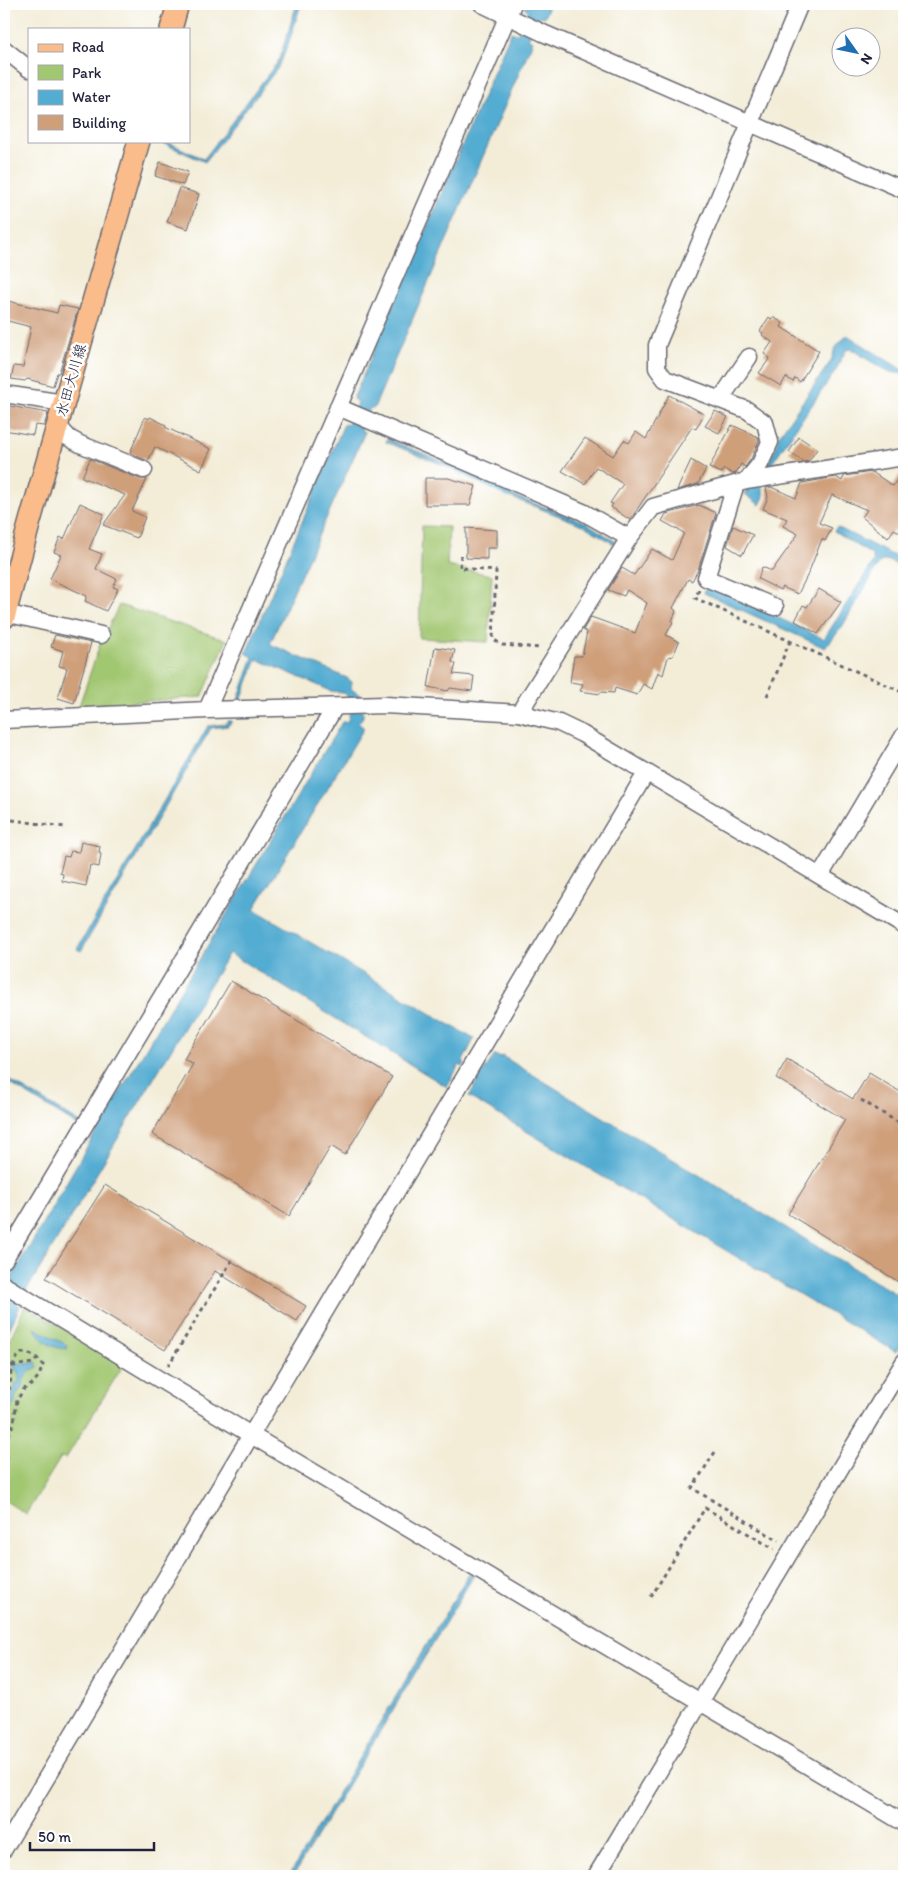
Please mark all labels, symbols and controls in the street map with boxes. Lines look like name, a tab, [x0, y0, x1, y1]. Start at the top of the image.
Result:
legend	[28, 28, 190, 142]
north arrow	[830, 28, 880, 78]
text: Road	[72, 38, 105, 56]
text: N	[857, 50, 876, 67]
text: Park	[72, 64, 102, 82]
text: Water	[72, 88, 111, 106]
text: Building	[72, 114, 126, 132]
street label: 水田大川線	[52, 341, 90, 419]
scale bar	[30, 1820, 154, 1852]
text: 50 m	[38, 1828, 71, 1846]

